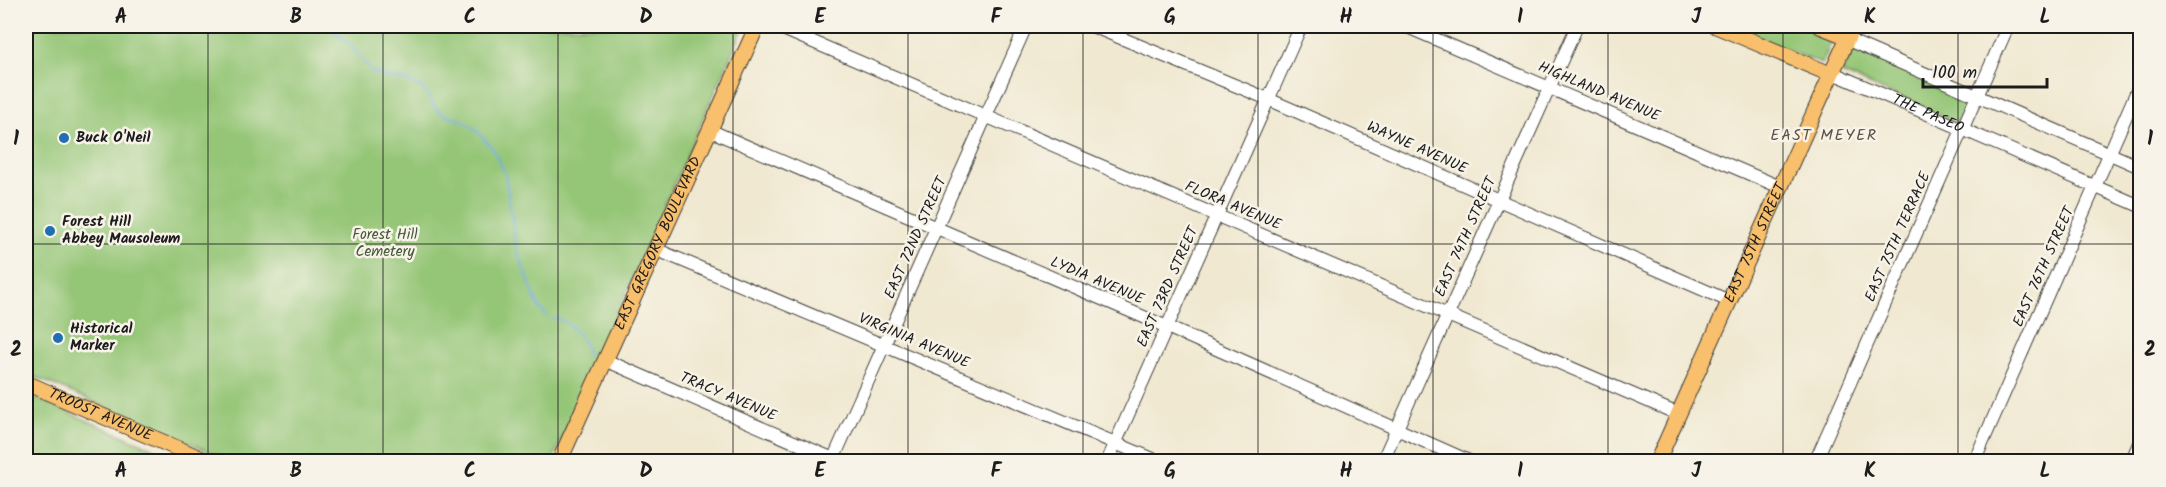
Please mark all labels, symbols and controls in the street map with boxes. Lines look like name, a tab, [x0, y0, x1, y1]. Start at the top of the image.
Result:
text: A	[115, 2, 127, 34]
text: B	[290, 2, 302, 34]
text: C	[464, 2, 476, 34]
text: D	[639, 2, 653, 34]
text: E	[814, 2, 826, 34]
text: F	[991, 2, 1003, 34]
text: G	[1164, 2, 1176, 34]
text: H	[1339, 2, 1353, 34]
text: I	[1517, 2, 1523, 34]
text: J	[1691, 2, 1702, 34]
text: K	[1864, 2, 1876, 34]
text: L	[2040, 2, 2050, 34]
scale bar	[1923, 51, 2048, 89]
street label: HIGHLAND AVENUE	[1534, 55, 1665, 129]
text: 100 m	[1932, 59, 1977, 88]
street label: THE PASEO	[1888, 88, 1968, 140]
street label: WAYNE AVENUE	[1363, 115, 1472, 181]
district label: EAST MEYER	[1770, 123, 1878, 148]
text: 1	[13, 124, 19, 156]
text: 1	[2147, 124, 2153, 156]
place label: Buck O'Neil	[76, 126, 150, 150]
marker: Buck O'Neil	[57, 131, 71, 145]
street label: EAST GREGORY BOULEVARD	[608, 152, 708, 334]
street label: EAST 75TH TERRACE	[1859, 167, 1938, 306]
street label: EAST 72ND STREET	[878, 171, 955, 303]
street label: EAST 74TH STREET	[1429, 171, 1504, 301]
street label: FLORA AVENUE	[1181, 175, 1286, 238]
street label: EAST 75TH STREET	[1718, 177, 1794, 307]
street label: EAST 76TH STREET	[2007, 201, 2082, 331]
place label: Forest Hill Abbey Mausoleum	[62, 210, 180, 251]
street label: EAST 73RD STREET	[1131, 221, 1206, 351]
park label: Forest Hill Cemetery	[352, 223, 418, 264]
marker: Forest Hill Abbey Mausoleum	[43, 224, 57, 238]
street label: LYDIA AVENUE	[1046, 250, 1149, 312]
street label: VIRGINIA AVENUE	[855, 307, 975, 376]
place label: Historical Marker	[70, 317, 133, 358]
marker: Historical Marker	[51, 331, 65, 345]
text: 2	[10, 335, 22, 367]
text: 2	[2144, 335, 2156, 367]
street label: TRACY AVENUE	[676, 366, 781, 429]
street label: TROOST AVENUE	[45, 382, 157, 449]
text: A	[115, 456, 127, 487]
text: B	[290, 456, 302, 487]
text: C	[464, 456, 476, 487]
text: D	[639, 456, 653, 487]
text: E	[814, 456, 826, 487]
text: F	[991, 456, 1003, 487]
text: G	[1164, 456, 1176, 487]
text: H	[1339, 456, 1353, 487]
text: I	[1517, 456, 1523, 487]
text: J	[1691, 456, 1702, 487]
text: K	[1864, 456, 1876, 487]
text: L	[2040, 456, 2050, 487]

